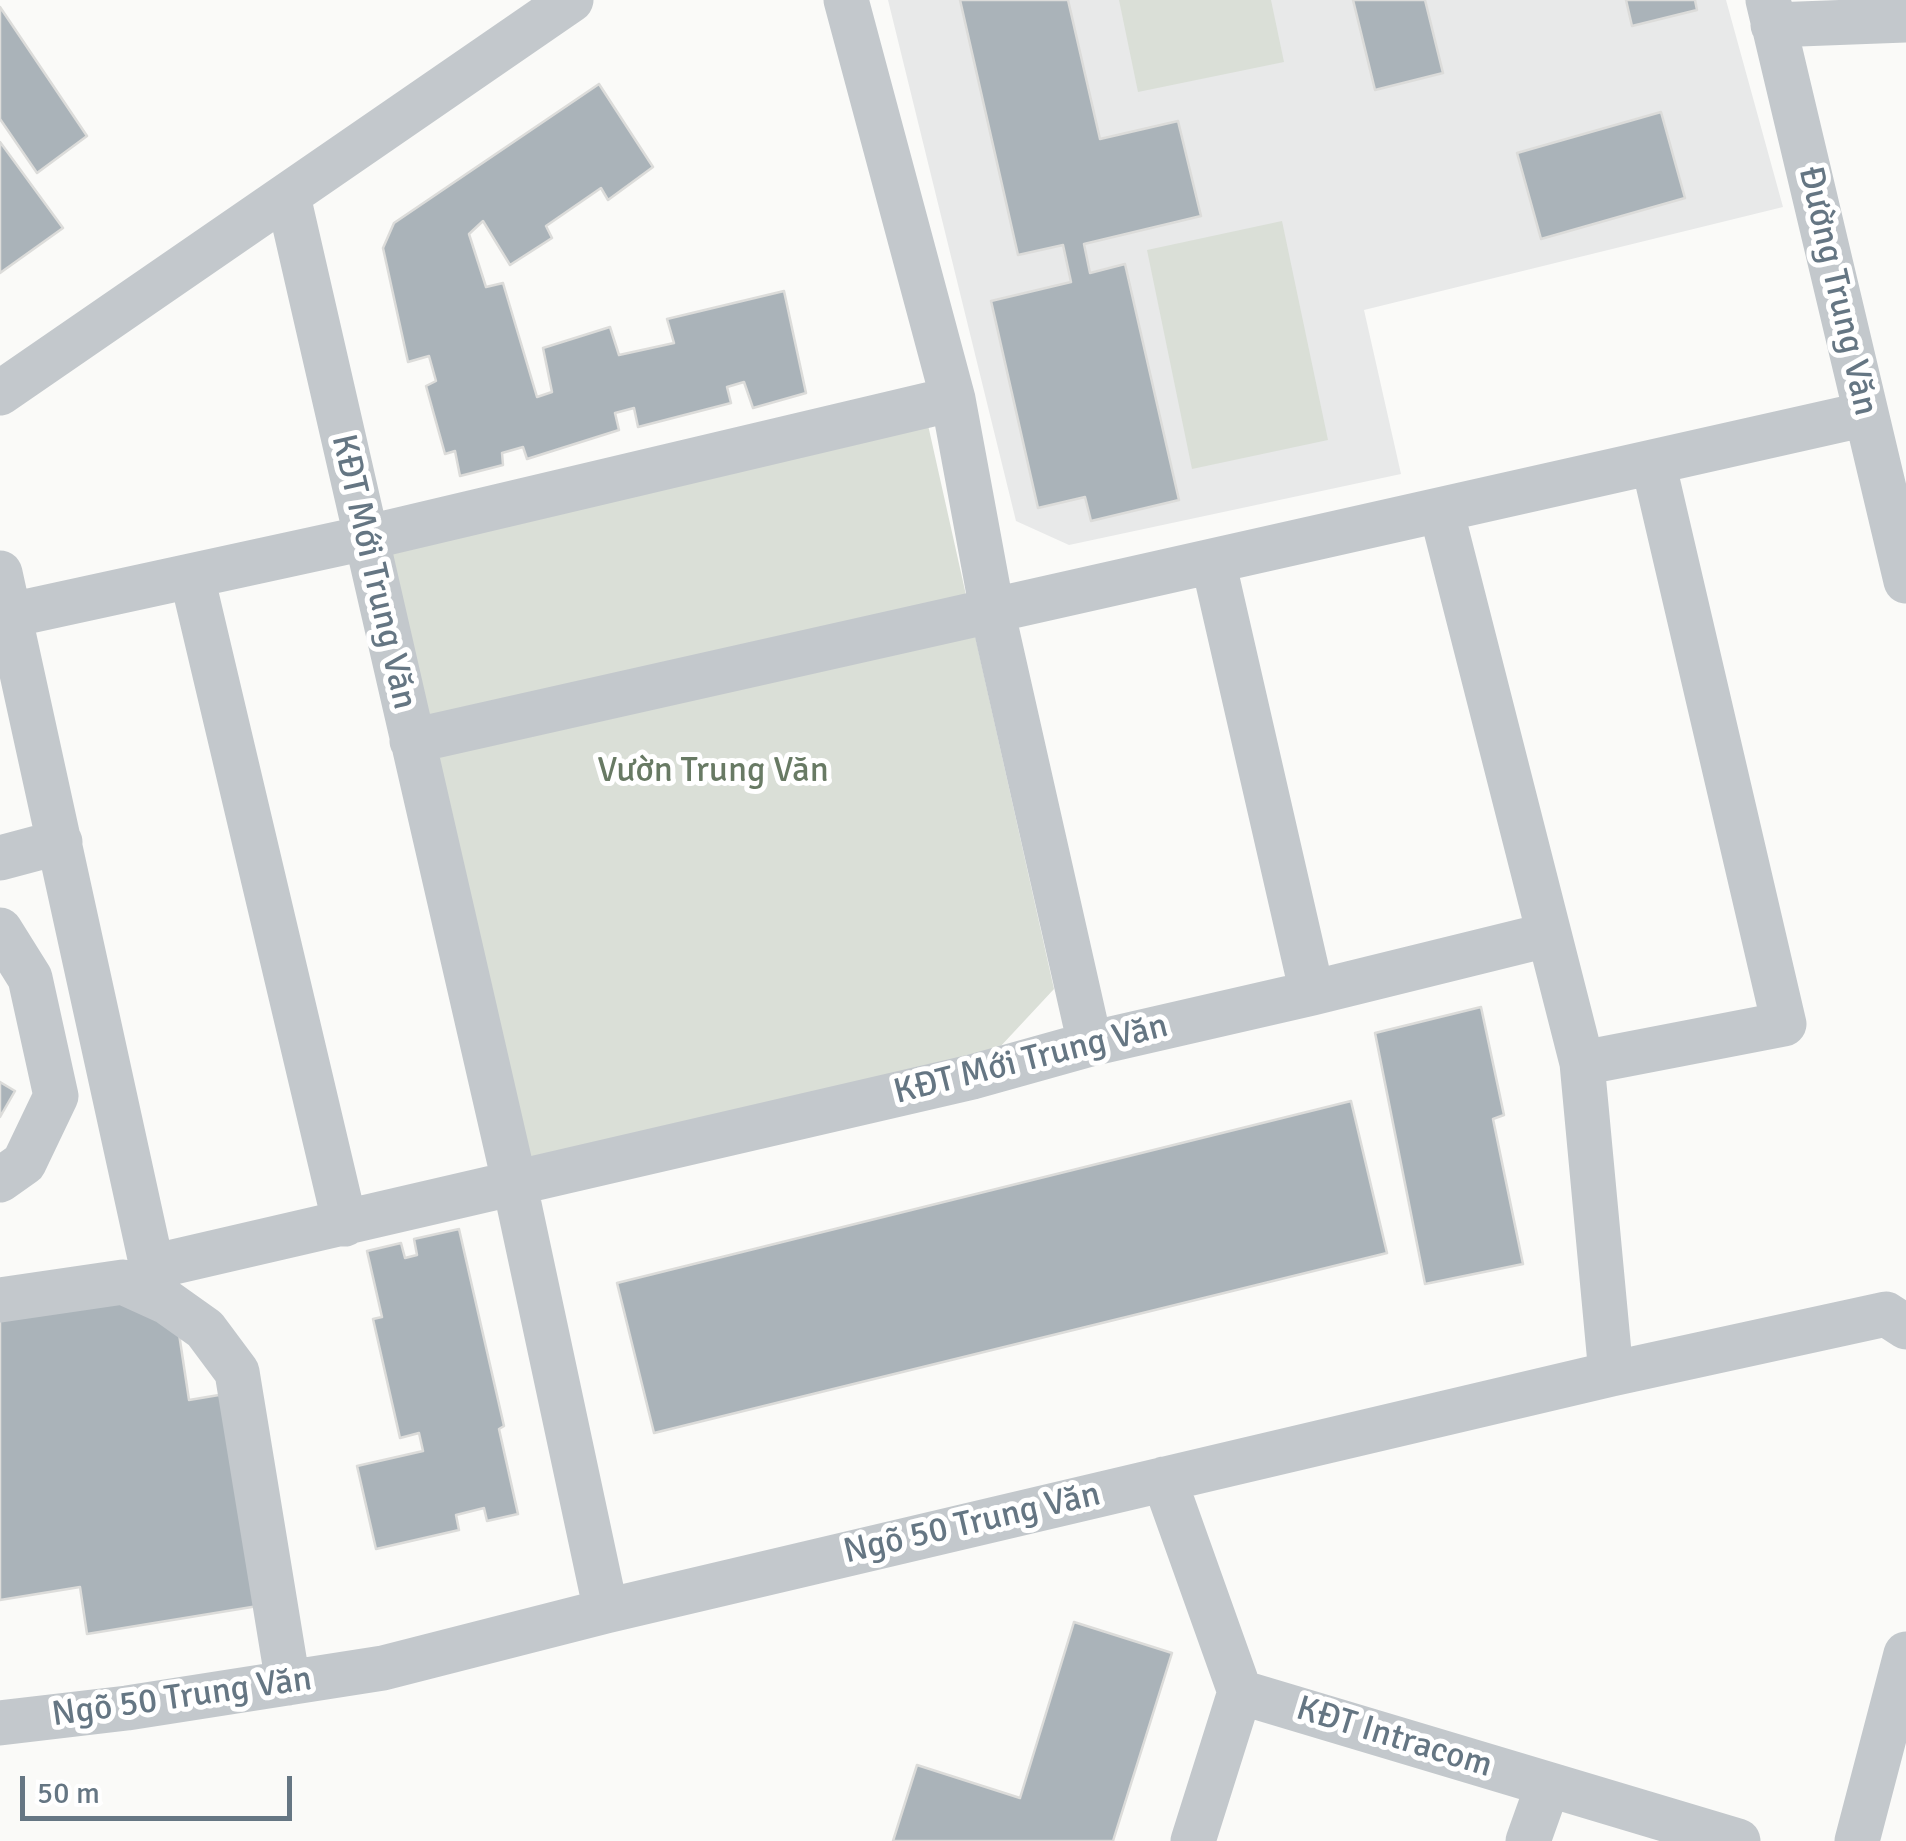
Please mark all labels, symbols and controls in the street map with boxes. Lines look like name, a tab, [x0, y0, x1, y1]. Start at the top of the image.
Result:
street label: Đường Trung Văn	[1788, 162, 1886, 420]
street label: KĐT Mới Trung Văn	[321, 431, 425, 713]
park label: Vườn Trung Văn	[597, 751, 829, 793]
street label: KĐT Mới Trung Văn	[890, 1006, 1172, 1114]
street label: Ngõ 50 Trung Văn	[840, 1474, 1104, 1574]
street label: Ngõ 50 Trung Văn	[49, 1659, 315, 1737]
street label: KĐT Intracom	[1291, 1688, 1497, 1788]
scale bar	[25, 1756, 298, 1818]
text: 50 m	[37, 1775, 100, 1812]

